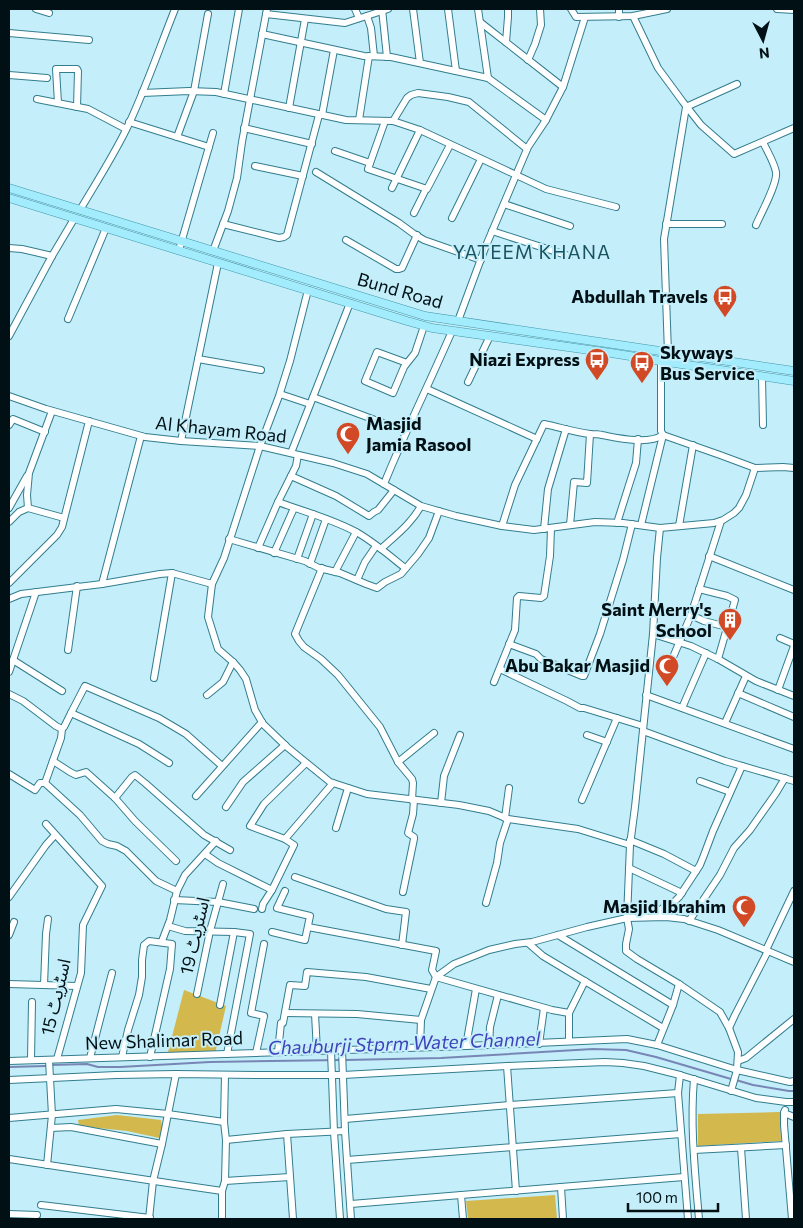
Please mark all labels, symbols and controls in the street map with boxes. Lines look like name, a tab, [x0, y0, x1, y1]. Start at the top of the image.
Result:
north arrow	[738, 15, 788, 65]
text: N	[758, 44, 771, 62]
district label: YATEEM KHANA	[453, 240, 611, 263]
street label: Bund Road	[355, 267, 446, 313]
bus stop icon: Abdullah Travels	[712, 284, 738, 318]
place label: Abdullah Travels	[571, 285, 708, 307]
place label: Skyways Bus Service	[660, 341, 755, 384]
bus stop icon: Niazi Express	[584, 347, 610, 381]
place label: Niazi Express	[469, 348, 580, 370]
bus stop icon: Skyways Bus Service	[629, 350, 655, 384]
street label: Al Khayam Road	[154, 411, 288, 447]
place label: Masjid Jamia Rasool	[366, 412, 472, 455]
mosque icon: Masjid Jamia Rasool	[335, 421, 361, 455]
place label: Saint Merry's School	[601, 598, 712, 641]
building icon: Saint Merry's School	[717, 607, 743, 641]
mosque icon: Abu Bakar Masjid	[654, 653, 680, 687]
place label: Abu Bakar Masjid	[505, 654, 650, 676]
mosque icon: Masjid Ibrahim	[731, 894, 757, 928]
street label: اسٹریٹ 19	[174, 895, 215, 977]
place label: Masjid Ibrahim	[603, 895, 726, 917]
street label: اسٹریٹ 15	[36, 956, 76, 1038]
street label: New Shalimar Road	[85, 1026, 243, 1054]
water label: Chauburji Stprm Water Channel	[267, 1026, 542, 1059]
scale bar	[628, 1180, 718, 1212]
text: 100 m	[636, 1188, 678, 1206]

